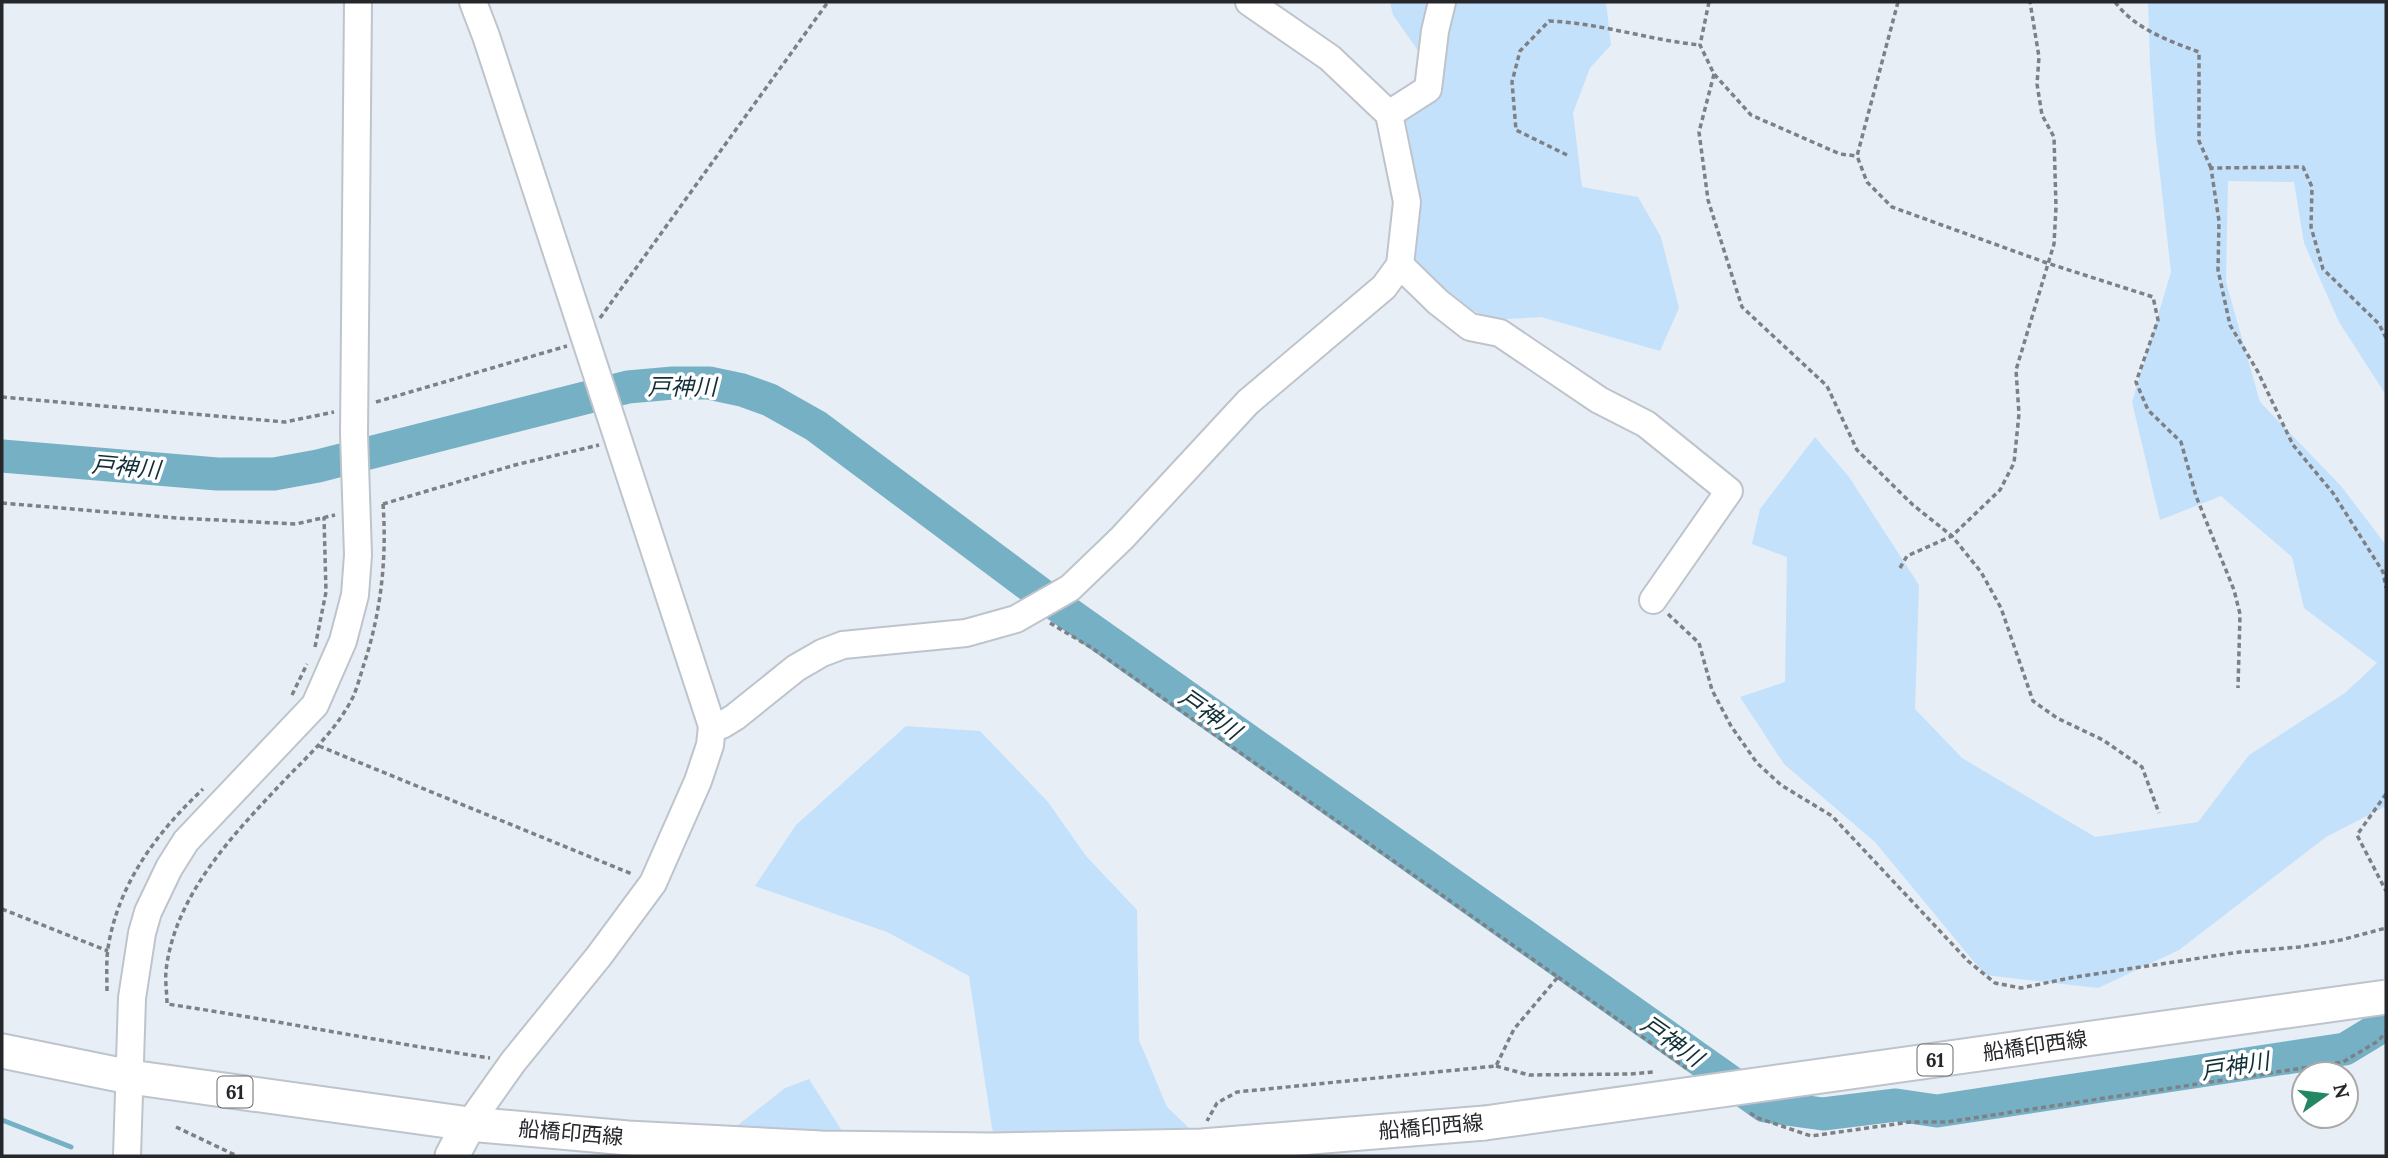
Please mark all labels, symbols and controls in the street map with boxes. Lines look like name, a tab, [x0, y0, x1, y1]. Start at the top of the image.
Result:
water label: 戸神川	[648, 372, 720, 401]
water label: 戸神川	[90, 449, 165, 484]
water label: 戸神川	[1174, 682, 1249, 747]
water label: 戸神川	[1636, 1009, 1711, 1074]
street label: 船橋印西線	[1981, 1025, 2089, 1066]
road number: 61	[1918, 1044, 1952, 1076]
water label: 戸神川	[2199, 1045, 2274, 1085]
north arrow	[2290, 1060, 2360, 1130]
road number: 61	[218, 1076, 252, 1108]
text: N	[2328, 1081, 2355, 1101]
street label: 船橋印西線	[1377, 1108, 1484, 1145]
street label: 船橋印西線	[518, 1114, 625, 1151]

